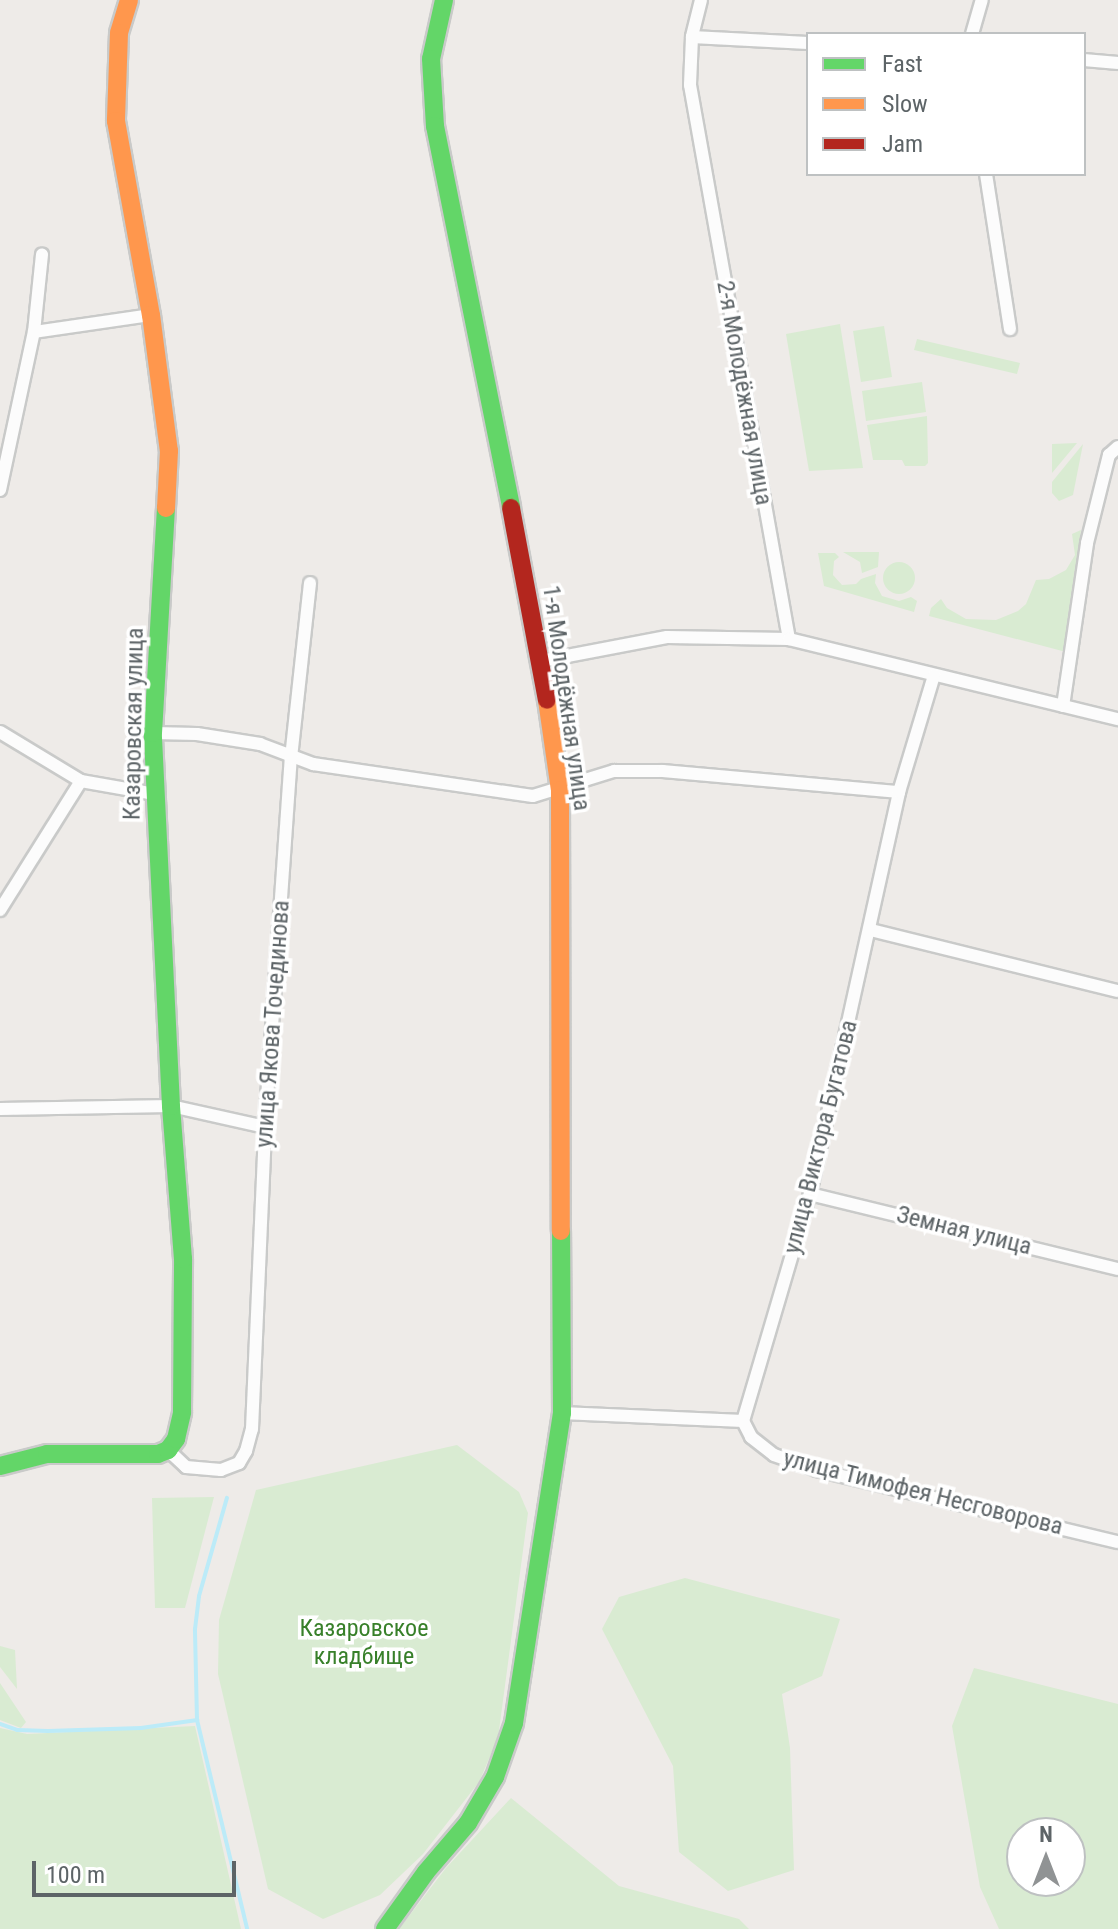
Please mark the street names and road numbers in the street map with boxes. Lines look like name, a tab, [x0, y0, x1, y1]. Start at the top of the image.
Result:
street label: 2-я Молодёжная улица	[710, 279, 778, 507]
street label: 1-я Молодёжная улица	[536, 583, 596, 813]
street label: Казаровская улица	[118, 628, 150, 820]
street label: улица Якова Точединова	[250, 899, 296, 1149]
street label: улица Виктора Бугатова	[778, 1017, 864, 1257]
street label: Земная улица	[894, 1200, 1034, 1262]
street label: улица Тимофея Несговорова	[780, 1444, 1066, 1542]

